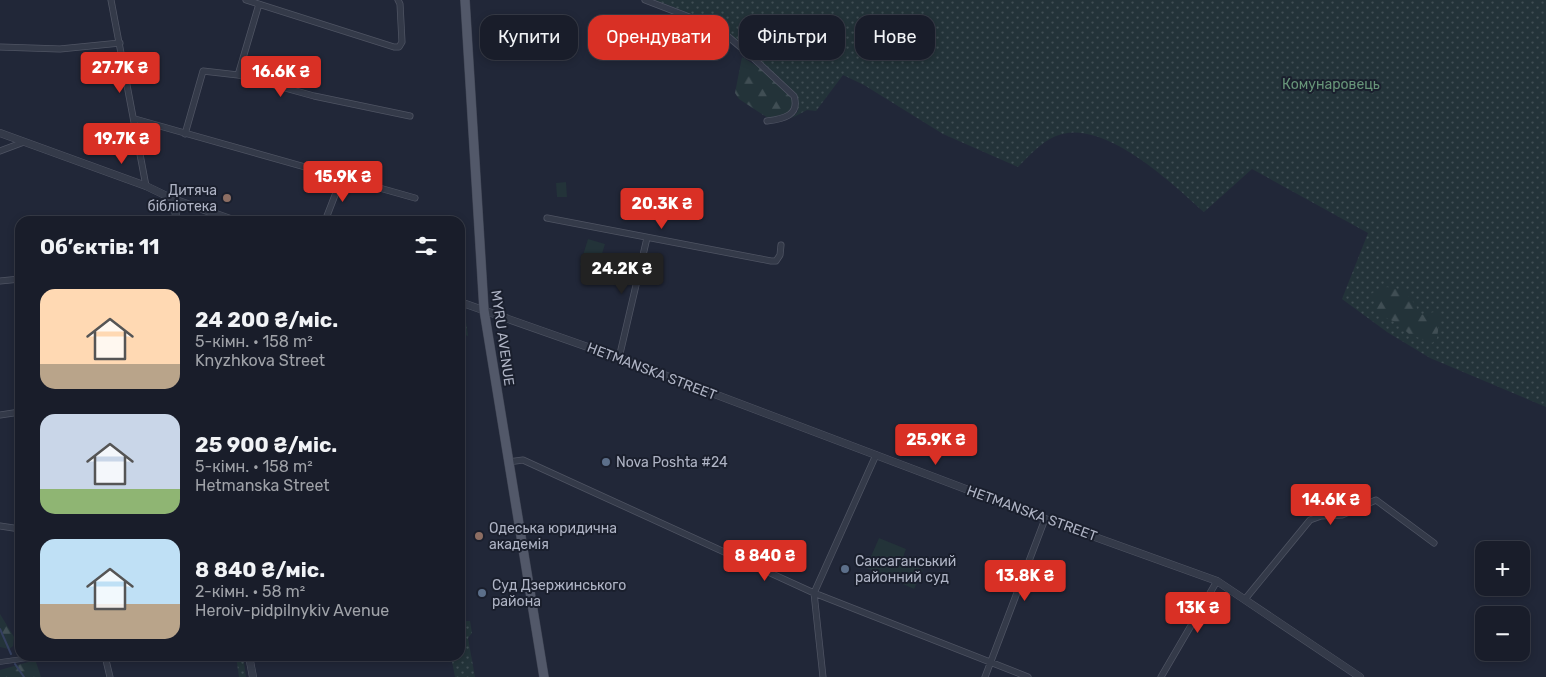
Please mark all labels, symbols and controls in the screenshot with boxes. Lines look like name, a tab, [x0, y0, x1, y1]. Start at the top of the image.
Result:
chip: Купити	[480, 15, 578, 60]
chip: Орендувати	[588, 15, 729, 60]
chip: Фільтри	[739, 15, 845, 60]
chip: Нове	[855, 15, 935, 60]
pin: 27.7K ₴	[74, 52, 166, 94]
pin: 16.6K ₴	[235, 56, 327, 98]
text: 27.7K ₴	[92, 58, 148, 77]
text: 16.6K ₴	[252, 62, 310, 81]
park label: Комунаровець	[1282, 76, 1380, 93]
pin: 19.7K ₴	[76, 122, 168, 165]
text: 19.7K ₴	[94, 129, 150, 148]
pin: 15.9K ₴	[297, 160, 389, 203]
text: 15.9K ₴	[314, 167, 372, 186]
place label: Дитяча бібліотека	[148, 182, 217, 215]
pin: 20.3K ₴	[616, 188, 708, 230]
marker: Дитяча бібліотека	[221, 192, 233, 204]
text: 20.3K ₴	[631, 194, 693, 213]
icon: filters	[412, 232, 440, 260]
text: Об’єктів: 11	[40, 234, 160, 259]
pin: 24.2K ₴	[576, 252, 668, 295]
text: 24.2K ₴	[592, 259, 652, 278]
street label: MYRU AVENUE	[487, 289, 518, 387]
text: 24 200 ₴/міс.	[195, 307, 338, 332]
icon: home	[80, 309, 140, 369]
text: 5-кімн. · 158 m²	[195, 332, 313, 351]
street label: HETMANSKA STREET	[585, 339, 719, 404]
text: Knyzhkova Street	[195, 351, 325, 370]
pin: 25.9K ₴	[890, 424, 982, 466]
text: 25.9K ₴	[906, 430, 966, 449]
text: 25 900 ₴/міс.	[195, 432, 337, 457]
icon: home	[80, 434, 140, 494]
place label: Nova Poshta #24	[616, 454, 728, 471]
marker: Nova Poshta #24	[600, 456, 612, 468]
text: 5-кімн. · 158 m²	[195, 457, 313, 476]
text: Hetmanska Street	[195, 476, 330, 495]
street label: HETMANSKA STREET	[964, 482, 1099, 545]
pin: 14.6K ₴	[1285, 484, 1377, 526]
text: 14.6K ₴	[1302, 490, 1360, 509]
place label: Одеська юридична академія	[489, 520, 617, 553]
marker: Одеська юридична академія	[473, 530, 485, 542]
pin: 8 840 ₴	[719, 540, 811, 582]
map controls	[1475, 541, 1530, 661]
button: +	[1475, 541, 1530, 596]
text: 8 840 ₴	[734, 546, 796, 565]
place label: Саксаганський районний суд	[855, 553, 956, 586]
text: 8 840 ₴/міс.	[195, 557, 325, 582]
icon: home	[80, 559, 140, 619]
pin: 13.8K ₴	[979, 560, 1071, 602]
marker: Саксаганський районний суд	[839, 563, 851, 575]
text: 13.8K ₴	[996, 566, 1054, 585]
place label: Суд Дзержинського района	[492, 577, 626, 610]
text: 2-кімн. · 58 m²	[195, 582, 305, 601]
marker: Суд Дзержинського района	[476, 587, 488, 599]
pin: 13K ₴	[1163, 592, 1233, 634]
text: 13K ₴	[1176, 598, 1220, 617]
text: Heroiv-pidpilnykiv Avenue	[195, 601, 389, 620]
button: −	[1475, 606, 1530, 661]

